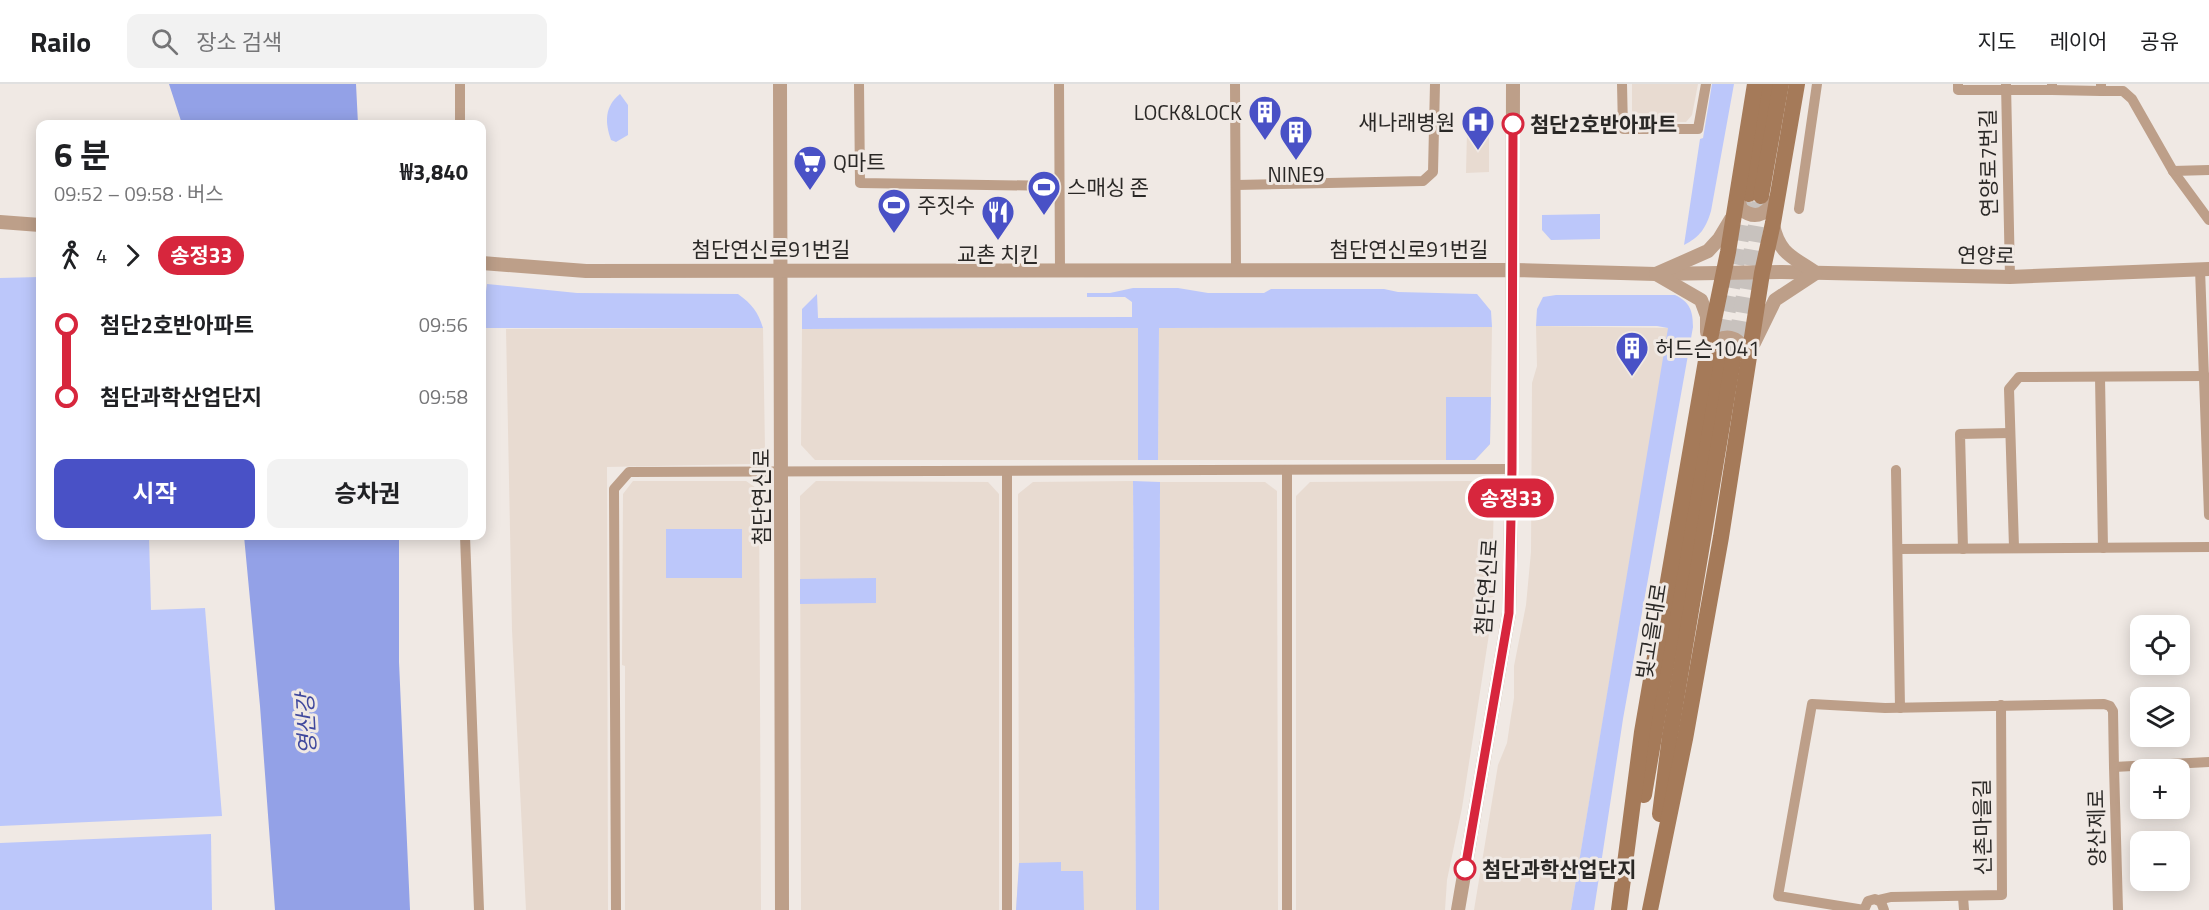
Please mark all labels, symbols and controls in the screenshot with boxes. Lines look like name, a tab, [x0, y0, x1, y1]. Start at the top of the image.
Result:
search box	[127, 14, 547, 68]
text: Railo	[30, 20, 91, 63]
icon: search	[148, 25, 181, 58]
text: 장소 검색	[196, 25, 282, 59]
text: 지도	[1978, 25, 2016, 57]
text: 레이어	[2049, 25, 2107, 57]
text: 공유	[2140, 25, 2179, 57]
building icon: LOCK&LOCK	[1247, 94, 1283, 141]
place label: LOCK&LOCK	[1134, 96, 1242, 128]
hospital icon: 새나래병원	[1460, 104, 1496, 151]
place label: 새나래병원	[1358, 106, 1455, 138]
place label: 첨단2호반아파트	[1530, 108, 1677, 140]
street label: 연양로7번길	[1971, 109, 2005, 217]
marker: 첨단2호반아파트	[1502, 113, 1524, 135]
building icon: NINE9	[1278, 114, 1314, 161]
text: 6 분	[54, 130, 110, 180]
supermarket icon: Q마트	[792, 144, 828, 191]
place label: Q마트	[833, 146, 886, 178]
text: ₩3,840	[400, 155, 468, 189]
place label: NINE9	[1268, 158, 1324, 190]
sports icon: 스매싱 존	[1026, 169, 1062, 216]
place label: 스매싱 존	[1067, 171, 1149, 203]
text: 09:52 – 09:58 · 버스	[54, 178, 224, 209]
sports icon: 주짓수	[876, 187, 912, 234]
place label: 주짓수	[917, 189, 975, 221]
restaurant icon: 교촌 치킨	[980, 194, 1016, 241]
street label: 첨단연신로91번길	[692, 233, 850, 265]
street label: 첨단연신로91번길	[1330, 233, 1488, 265]
place label: 교촌 치킨	[957, 238, 1039, 270]
street label: 연양로	[1957, 238, 2015, 272]
icon: walk	[54, 239, 87, 272]
icon: forward	[116, 239, 149, 272]
text: 송정33	[170, 239, 232, 271]
text: 4	[96, 240, 107, 271]
text: 첨단2호반아파트	[100, 308, 254, 342]
text: 09:56	[419, 309, 468, 340]
building icon: 허드슨1041	[1614, 330, 1650, 377]
place label: 허드슨1041	[1655, 332, 1760, 364]
text: 첨단과학산업단지	[100, 380, 262, 414]
text: 09:58	[419, 381, 468, 412]
street label: 첨단연신로	[745, 449, 777, 545]
button: 시작	[54, 459, 255, 528]
button: 승차권	[267, 459, 468, 528]
line badge: 송정33	[1469, 478, 1553, 518]
text: 송정33	[1480, 482, 1542, 514]
street label: 첨단연신로	[1467, 538, 1505, 636]
street label: 빛고을대로	[1628, 581, 1674, 681]
map controls	[2130, 615, 2190, 891]
button: locate	[2130, 615, 2190, 675]
button: layers	[2130, 687, 2190, 747]
water label: 영산강	[287, 690, 325, 755]
button: +	[2130, 759, 2190, 819]
street label: 신촌마을길	[1965, 778, 1999, 876]
street label: 양산제로	[2079, 789, 2113, 867]
button: −	[2130, 831, 2190, 891]
place label: 첨단과학산업단지	[1482, 853, 1637, 885]
marker: 첨단과학산업단지	[1454, 858, 1476, 880]

